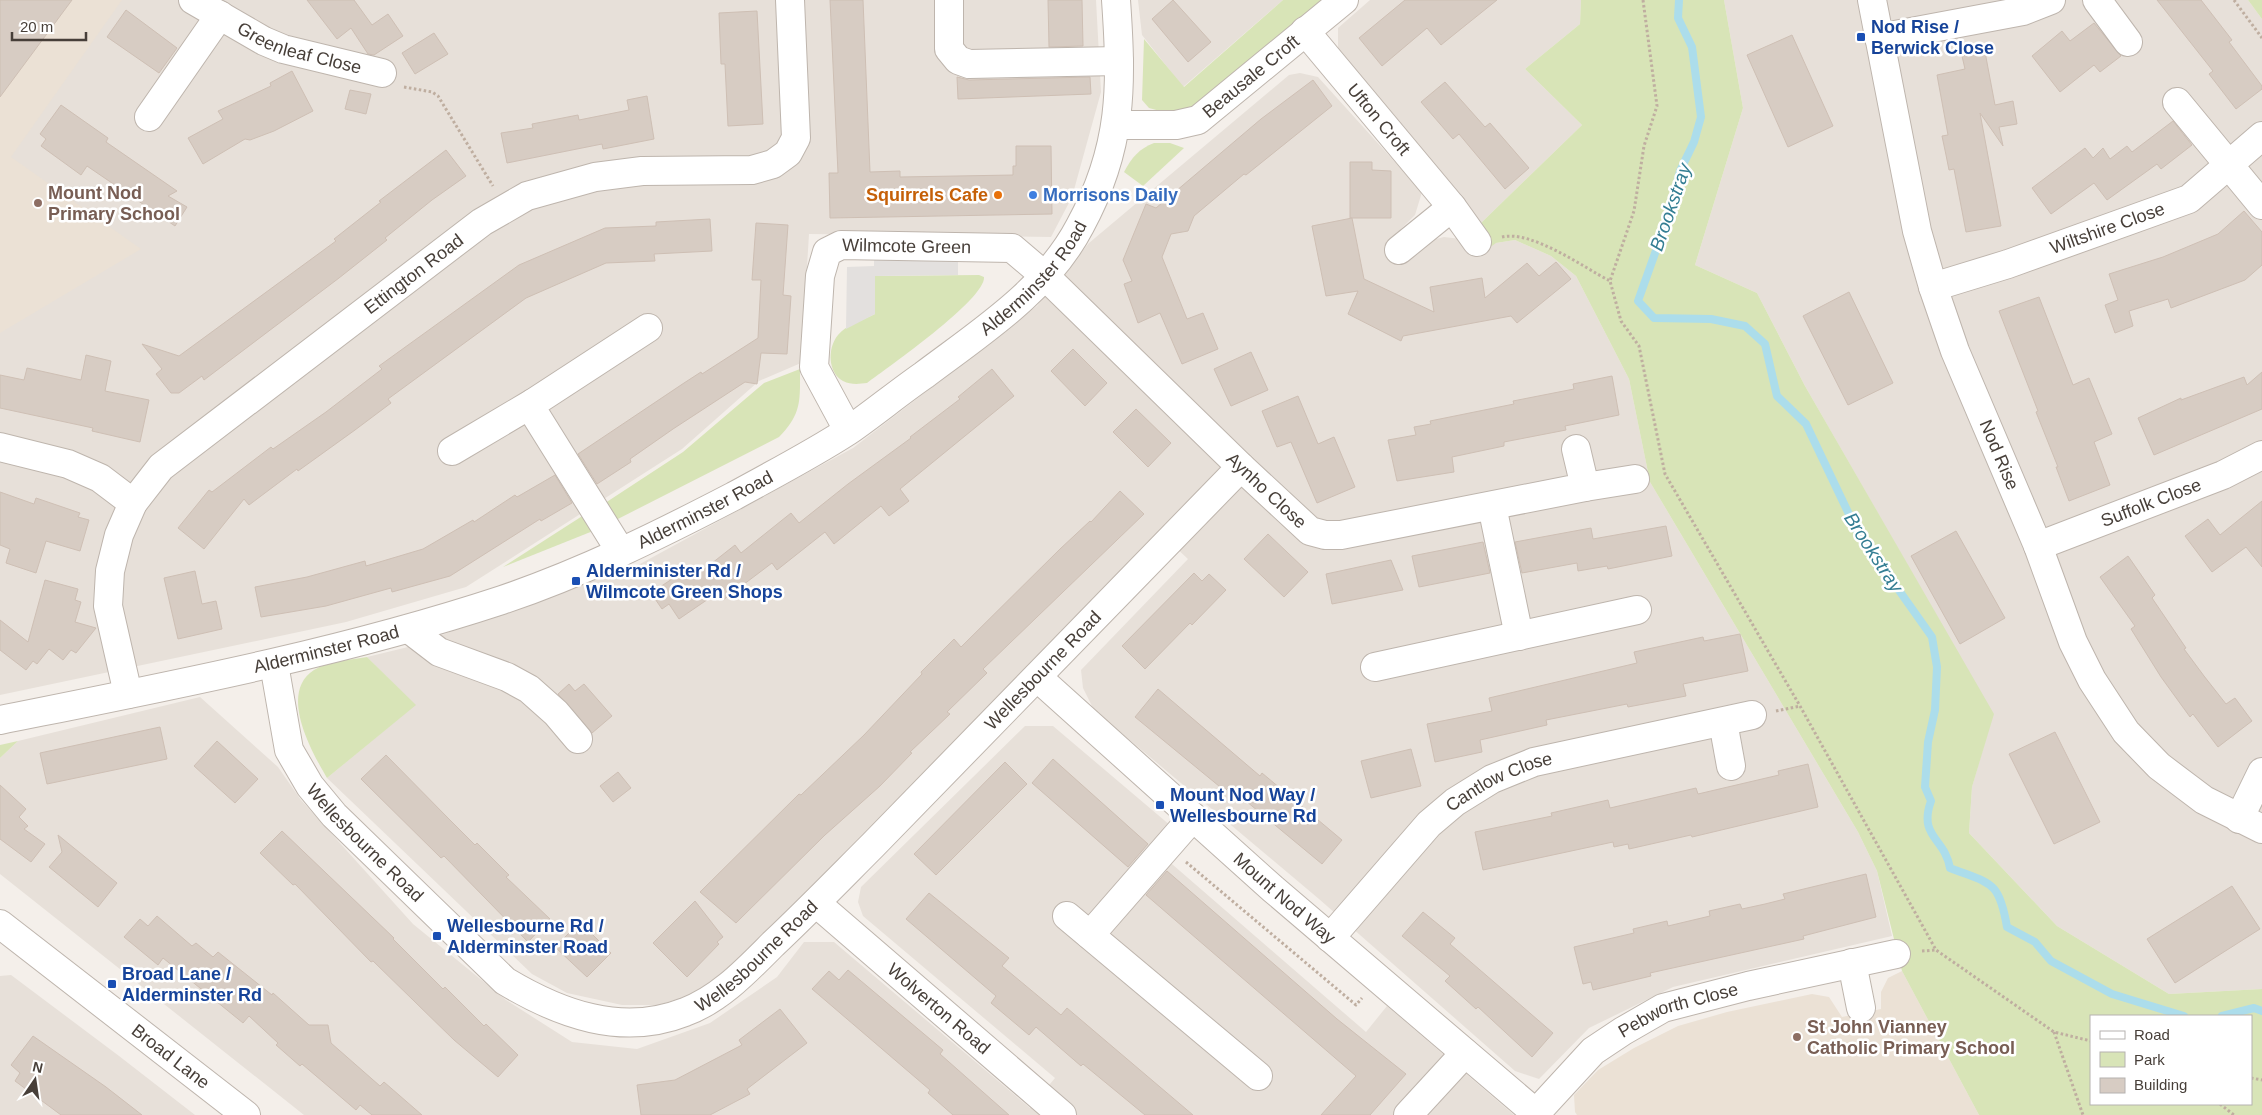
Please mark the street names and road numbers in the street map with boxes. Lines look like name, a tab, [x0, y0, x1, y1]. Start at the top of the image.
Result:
street label: Greenleaf Close	[234, 18, 364, 78]
street label: Beausale Croft	[1198, 31, 1303, 122]
street label: Ufton Croft	[1343, 79, 1414, 159]
street label: Wiltshire Close	[2047, 199, 2167, 258]
street label: Alderminster Road	[976, 218, 1091, 339]
street label: Ettington Road	[360, 230, 467, 318]
street label: Wilmcote Green	[842, 235, 971, 257]
street label: Nod Rise	[1975, 417, 2023, 493]
street label: Aynho Close	[1222, 448, 1310, 532]
street label: Alderminster Road	[634, 467, 776, 553]
street label: Suffolk Close	[2098, 474, 2204, 531]
street label: Wellesbourne Road	[981, 607, 1105, 734]
street label: Alderminster Road	[252, 622, 401, 677]
street label: Cantlow Close	[1442, 748, 1554, 816]
street label: Wellesbourne Road	[302, 780, 427, 906]
street label: Mount Nod Way	[1230, 848, 1340, 948]
street label: Wellesbourne Road	[692, 896, 822, 1016]
street label: Wolverton Road	[883, 959, 994, 1058]
street label: Pebworth Close	[1615, 979, 1740, 1042]
street label: Broad Lane	[128, 1020, 214, 1093]

